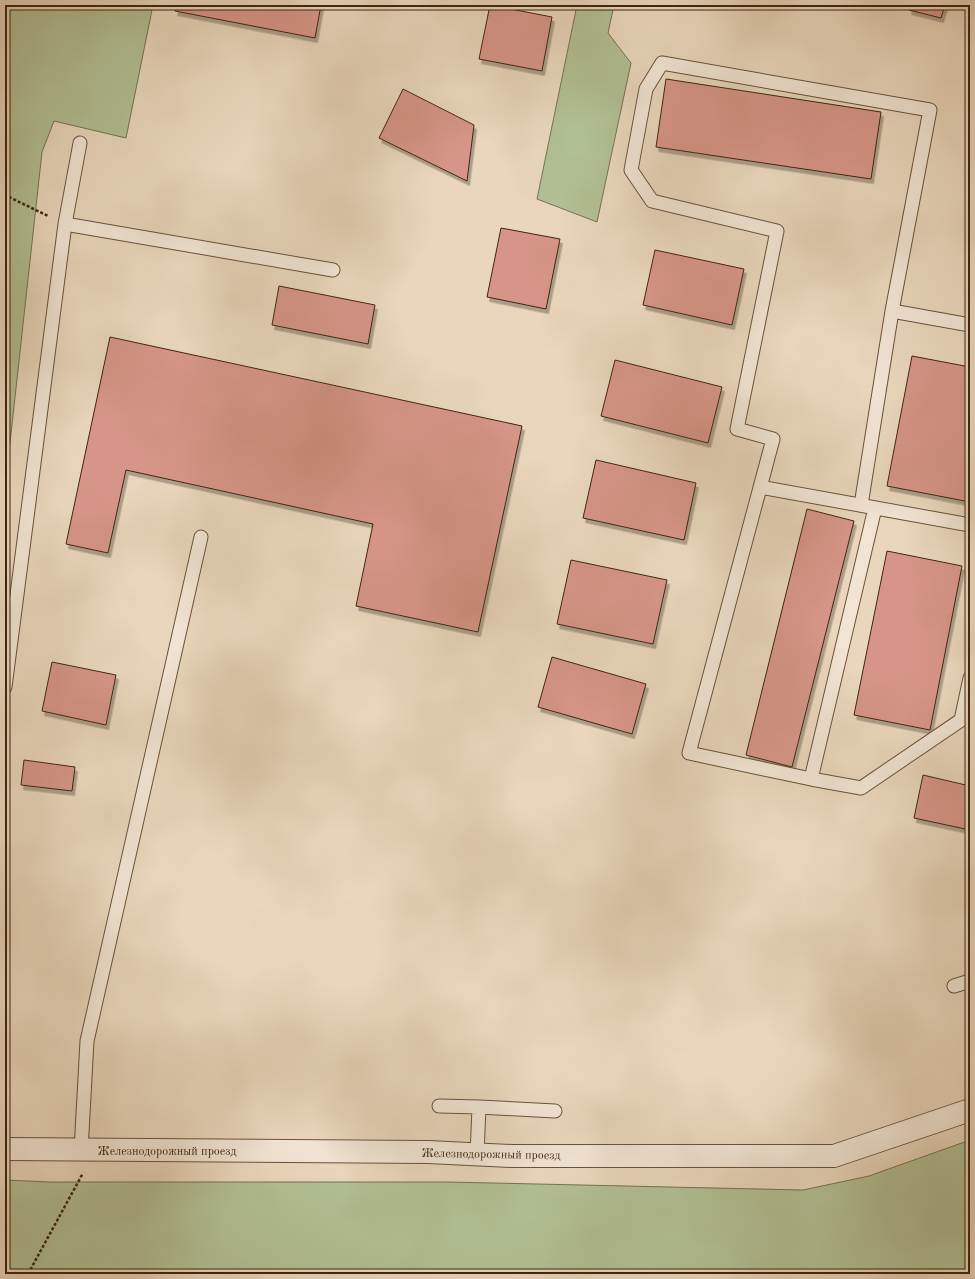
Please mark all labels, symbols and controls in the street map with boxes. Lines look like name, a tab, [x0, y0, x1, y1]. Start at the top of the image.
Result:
street label: Железнодорожный проезд	[98, 1146, 237, 1158]
street label: Железнодорожный проезд	[421, 1148, 561, 1162]

